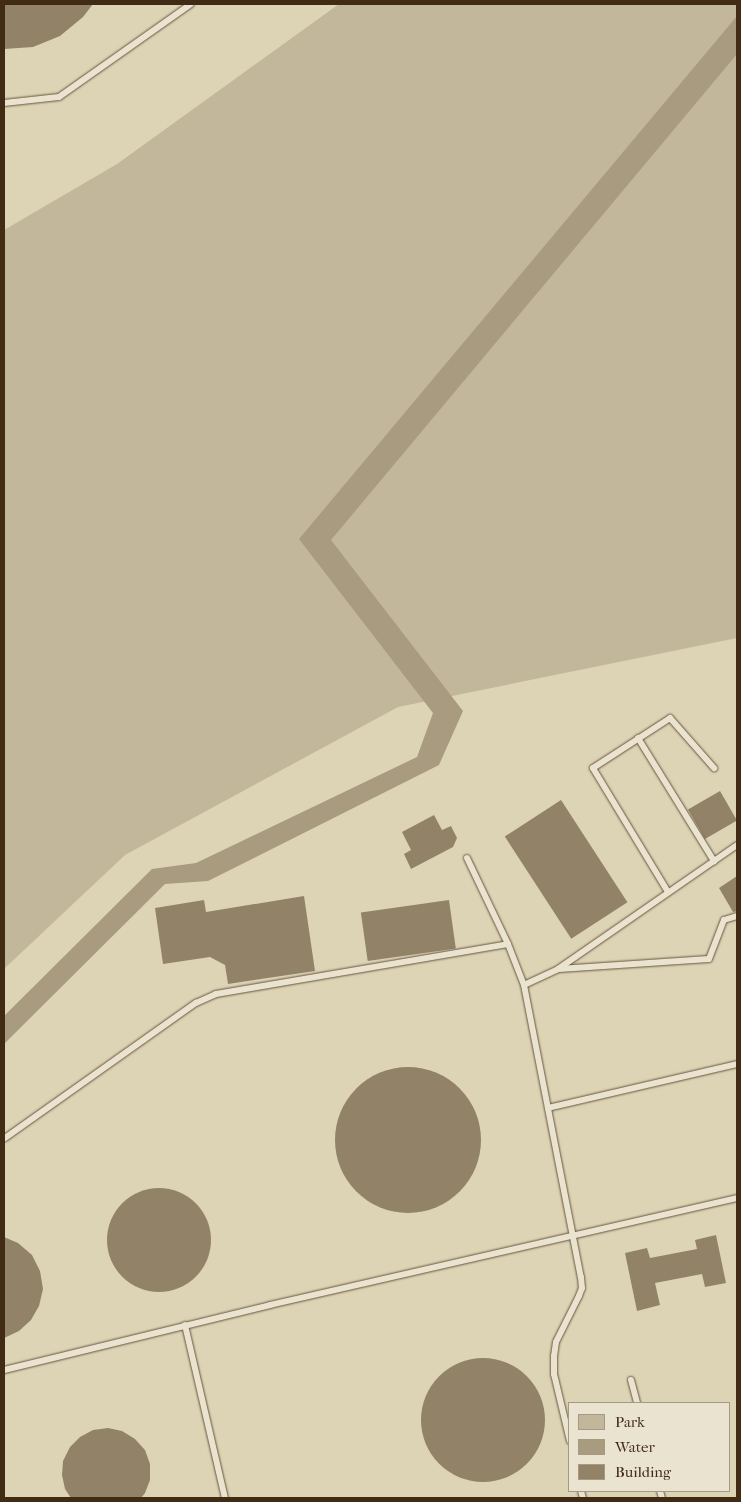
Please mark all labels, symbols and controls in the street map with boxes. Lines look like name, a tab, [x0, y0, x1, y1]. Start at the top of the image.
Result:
legend	[568, 1402, 731, 1492]
text: Park	[615, 1413, 645, 1431]
text: Water	[615, 1438, 655, 1456]
text: Building	[615, 1463, 671, 1481]

